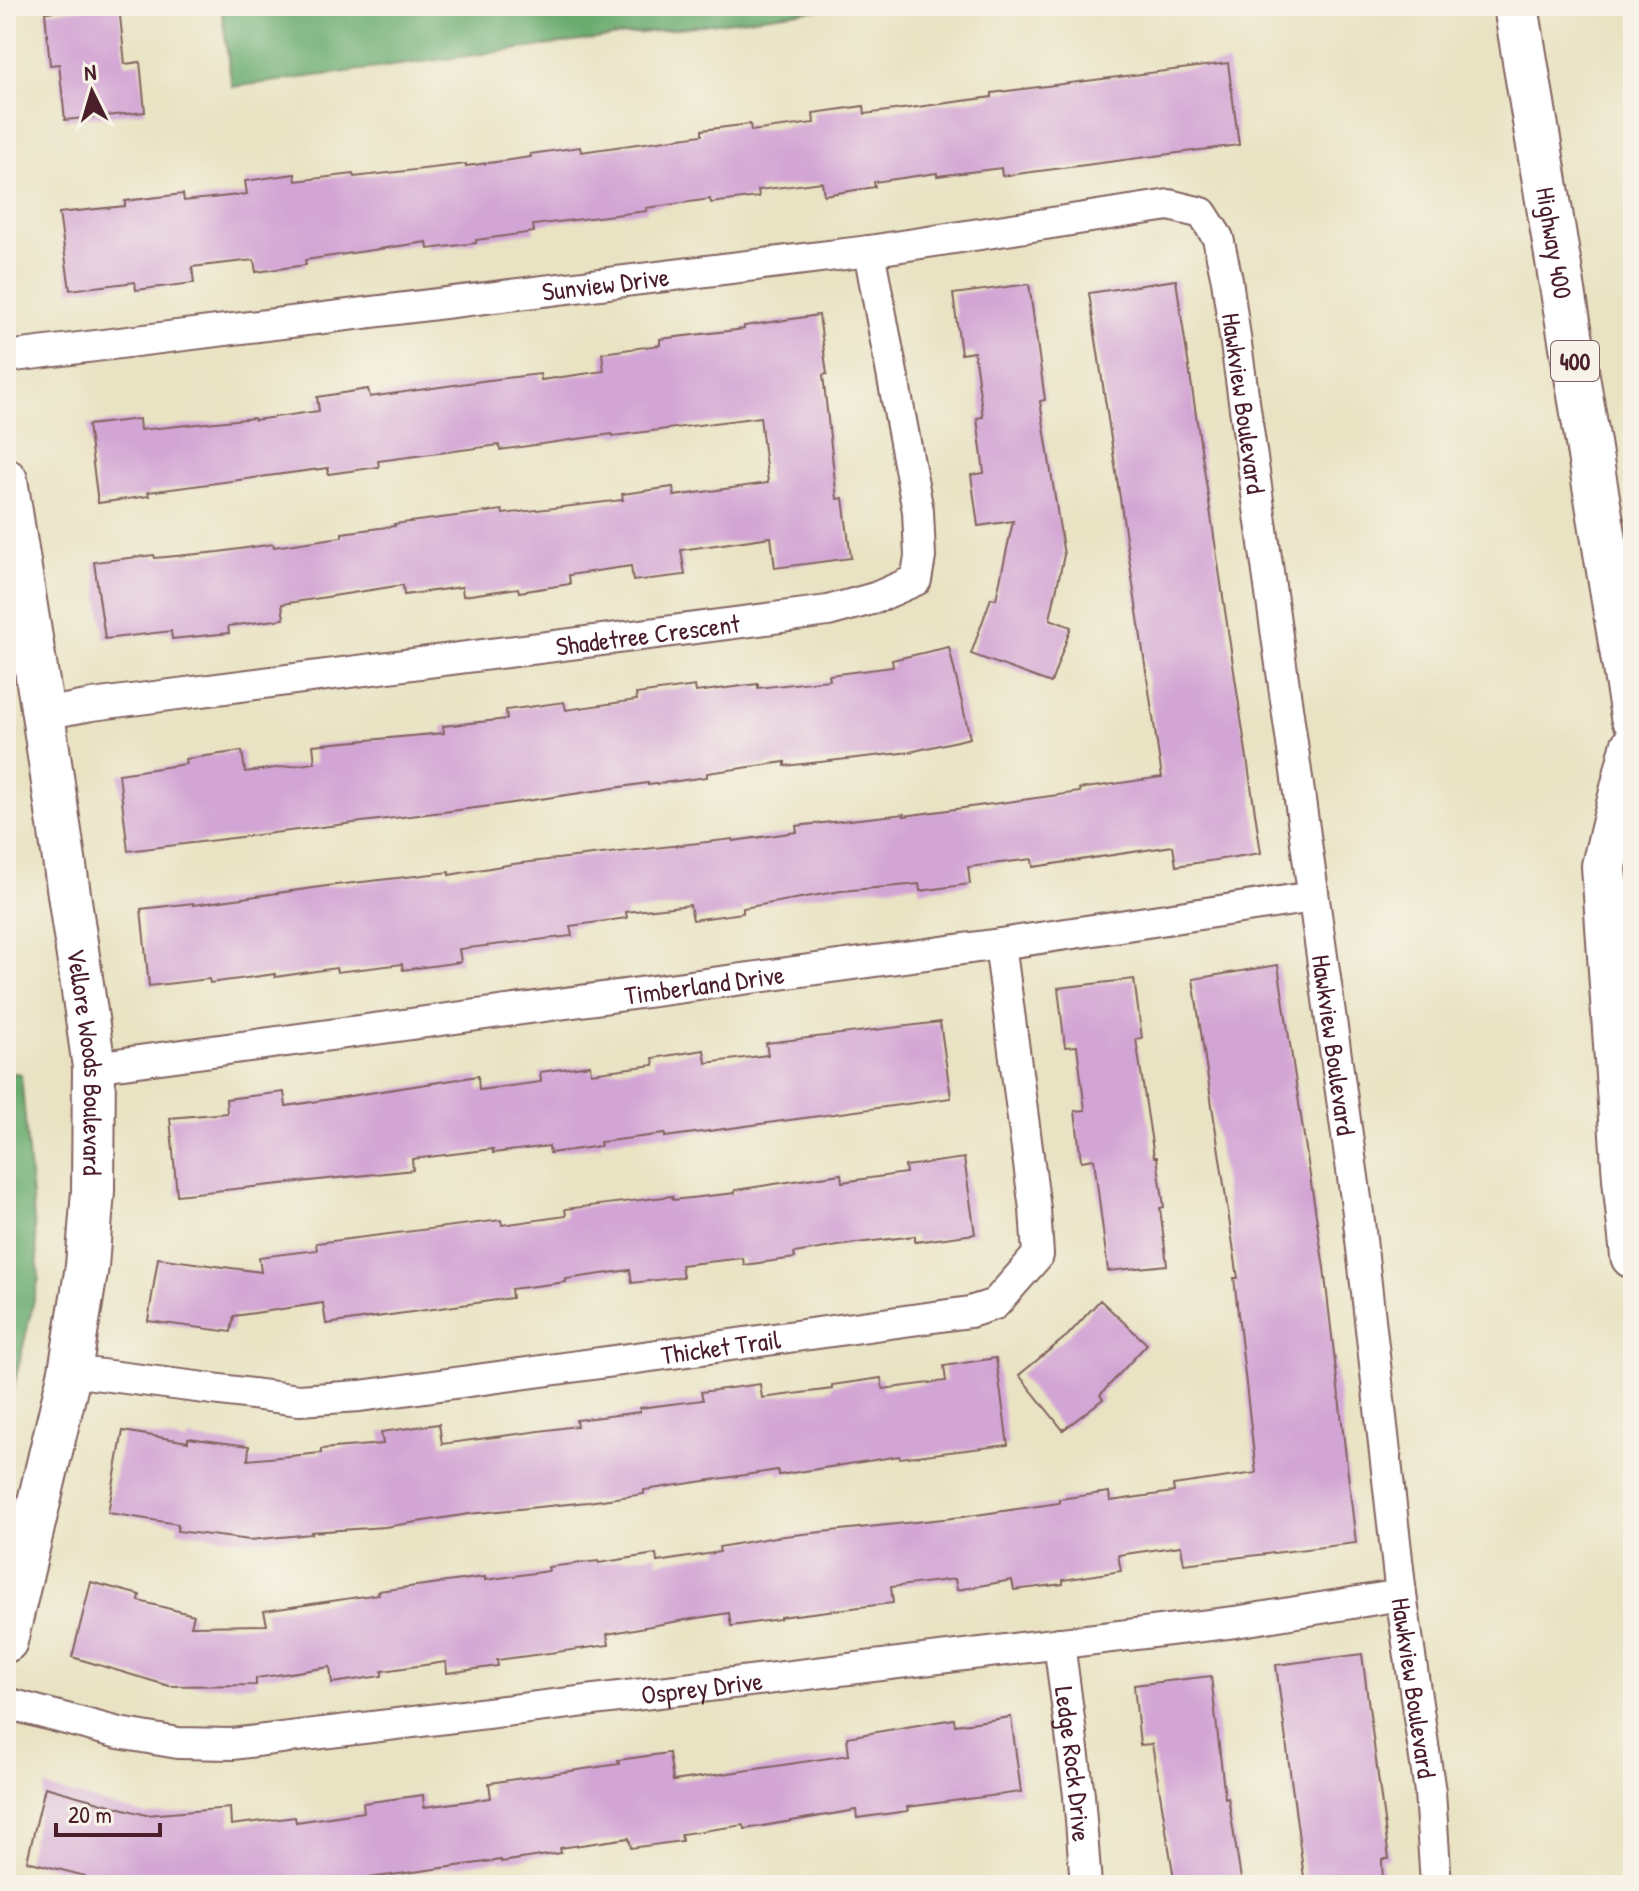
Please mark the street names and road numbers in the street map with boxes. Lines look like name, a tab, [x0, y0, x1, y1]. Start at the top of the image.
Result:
street label: Highway 400	[1529, 184, 1581, 301]
street label: Sunview Drive	[540, 258, 671, 309]
street label: Hawkview Boulevard	[1214, 311, 1274, 496]
road number: 400	[1551, 341, 1599, 381]
street label: Shadetree Crescent	[554, 605, 743, 663]
street label: Vellore Woods Boulevard	[60, 946, 111, 1176]
street label: Hawkview Boulevard	[1304, 952, 1364, 1137]
street label: Timberland Drive	[622, 956, 786, 1012]
street label: Thicket Trail	[659, 1321, 783, 1372]
street label: Hawkview Boulevard	[1384, 1595, 1445, 1780]
street label: Osprey Drive	[639, 1662, 764, 1712]
street label: Ledge Rock Drive	[1047, 1684, 1100, 1843]

